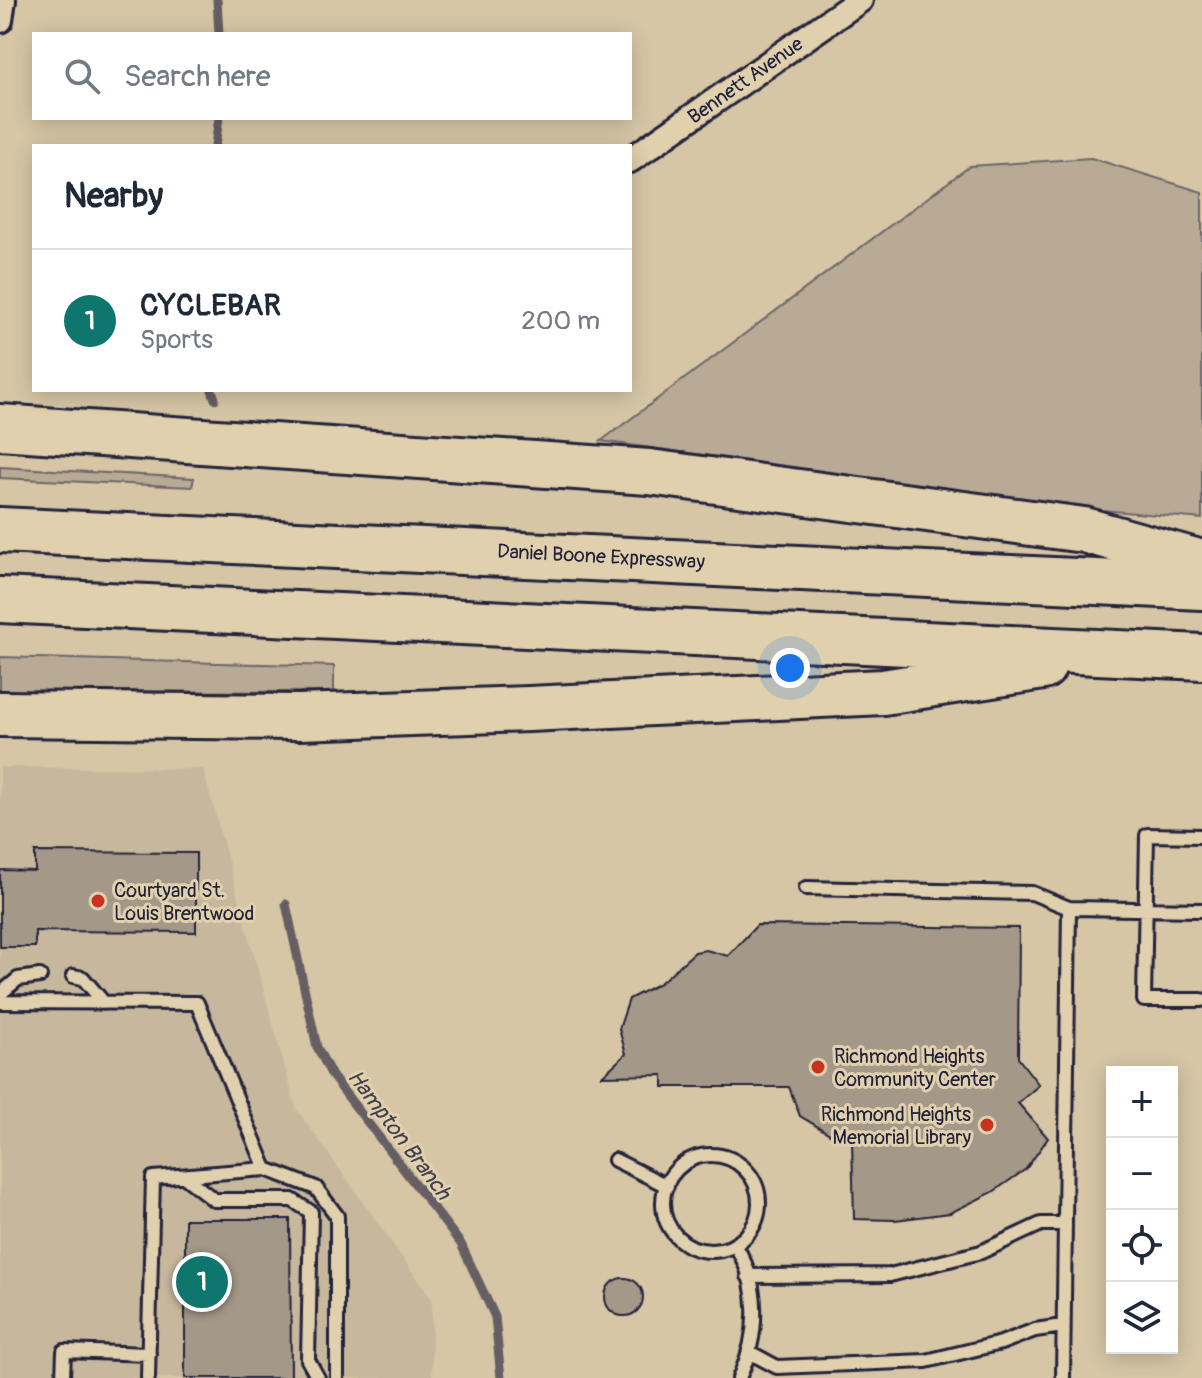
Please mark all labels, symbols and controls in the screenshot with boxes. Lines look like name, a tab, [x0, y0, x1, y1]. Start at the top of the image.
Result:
street label: Bennett Avenue	[683, 31, 808, 129]
search box	[32, 32, 632, 120]
icon: search	[60, 54, 104, 98]
text: Search here	[124, 58, 271, 95]
text: Nearby	[64, 175, 163, 218]
text: CYCLEBAR	[140, 287, 281, 324]
text: 1	[85, 305, 95, 337]
text: 200 m	[521, 305, 600, 337]
text: Sports	[140, 324, 213, 356]
street label: Daniel Boone Expressway	[497, 539, 706, 574]
your location	[770, 648, 810, 688]
place label: Courtyard St. Louis Brentwood	[114, 878, 254, 926]
marker: Courtyard St. Louis Brentwood	[89, 892, 107, 910]
place label: Richmond Heights Community Center	[834, 1044, 996, 1092]
marker: Richmond Heights Community Center	[809, 1058, 827, 1076]
water label: Hampton Branch	[341, 1064, 458, 1206]
map controls	[1106, 1066, 1178, 1354]
button: +	[1106, 1066, 1178, 1138]
place label: Richmond Heights Memorial Library	[821, 1102, 971, 1150]
marker: Richmond Heights Memorial Library	[978, 1116, 996, 1134]
button: −	[1106, 1138, 1178, 1210]
button: locate	[1106, 1210, 1178, 1282]
pin: 1	[176, 1252, 228, 1312]
button: layers	[1106, 1282, 1178, 1354]

